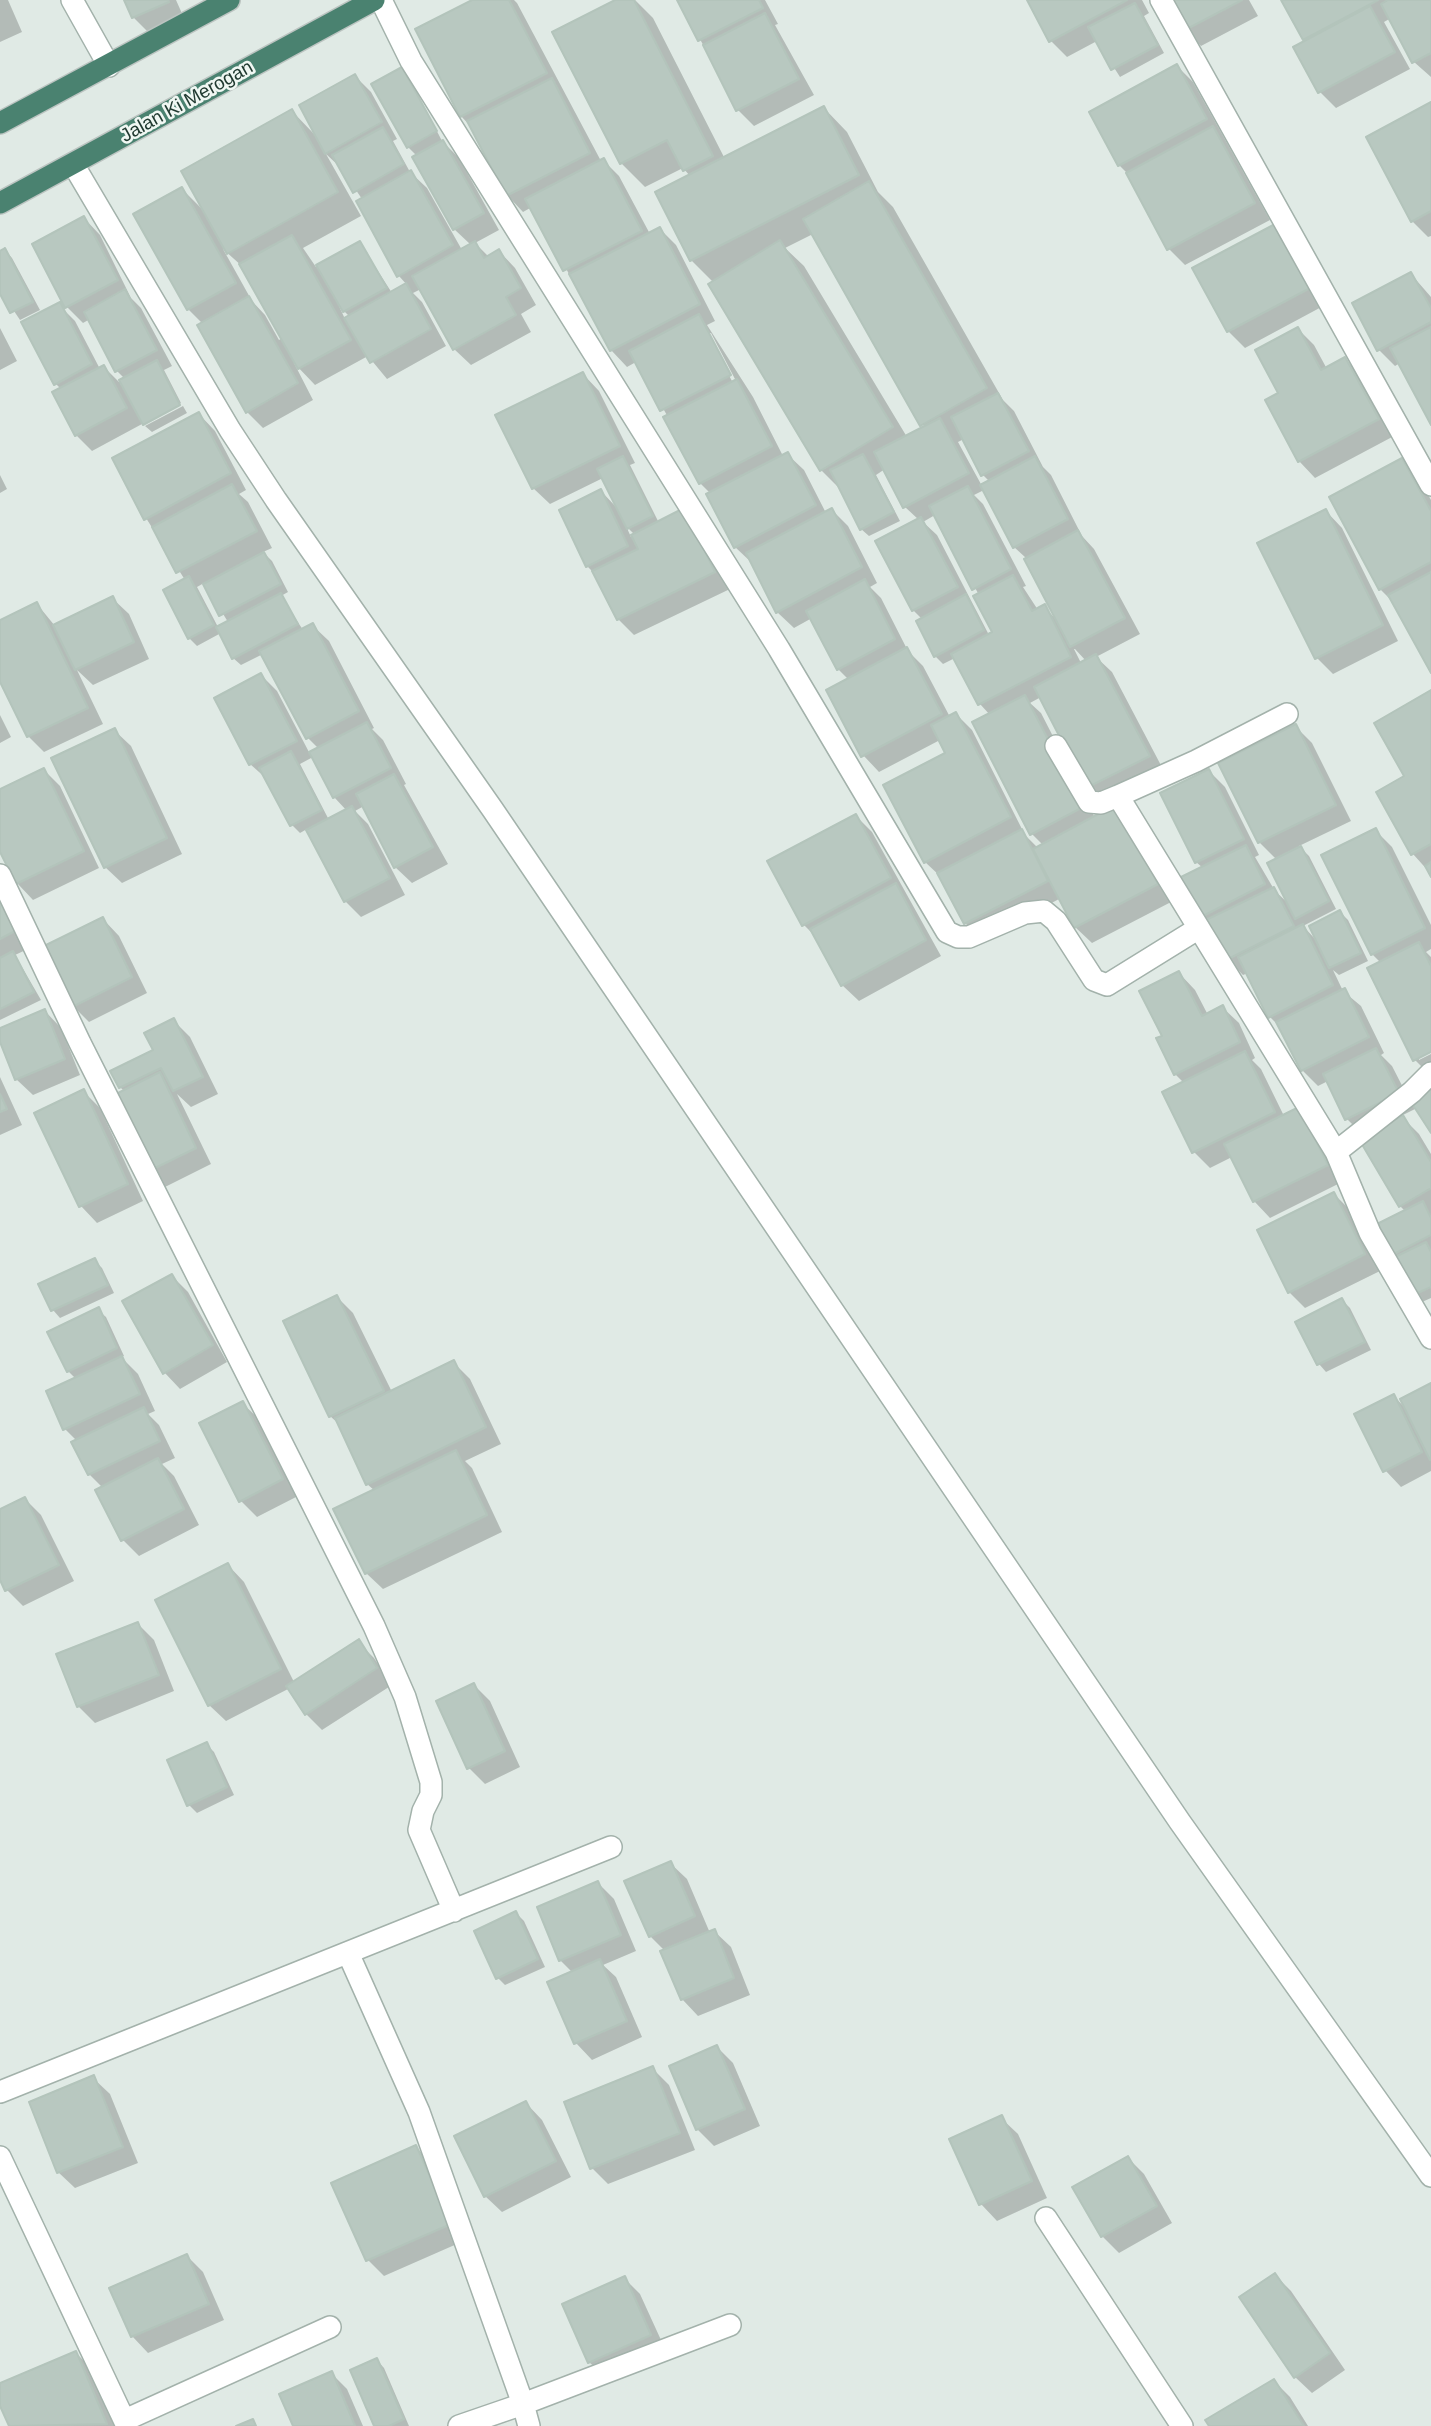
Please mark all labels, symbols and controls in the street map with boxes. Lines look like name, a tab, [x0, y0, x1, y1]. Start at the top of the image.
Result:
street label: Jalan Ki Merogan	[117, 56, 257, 148]

